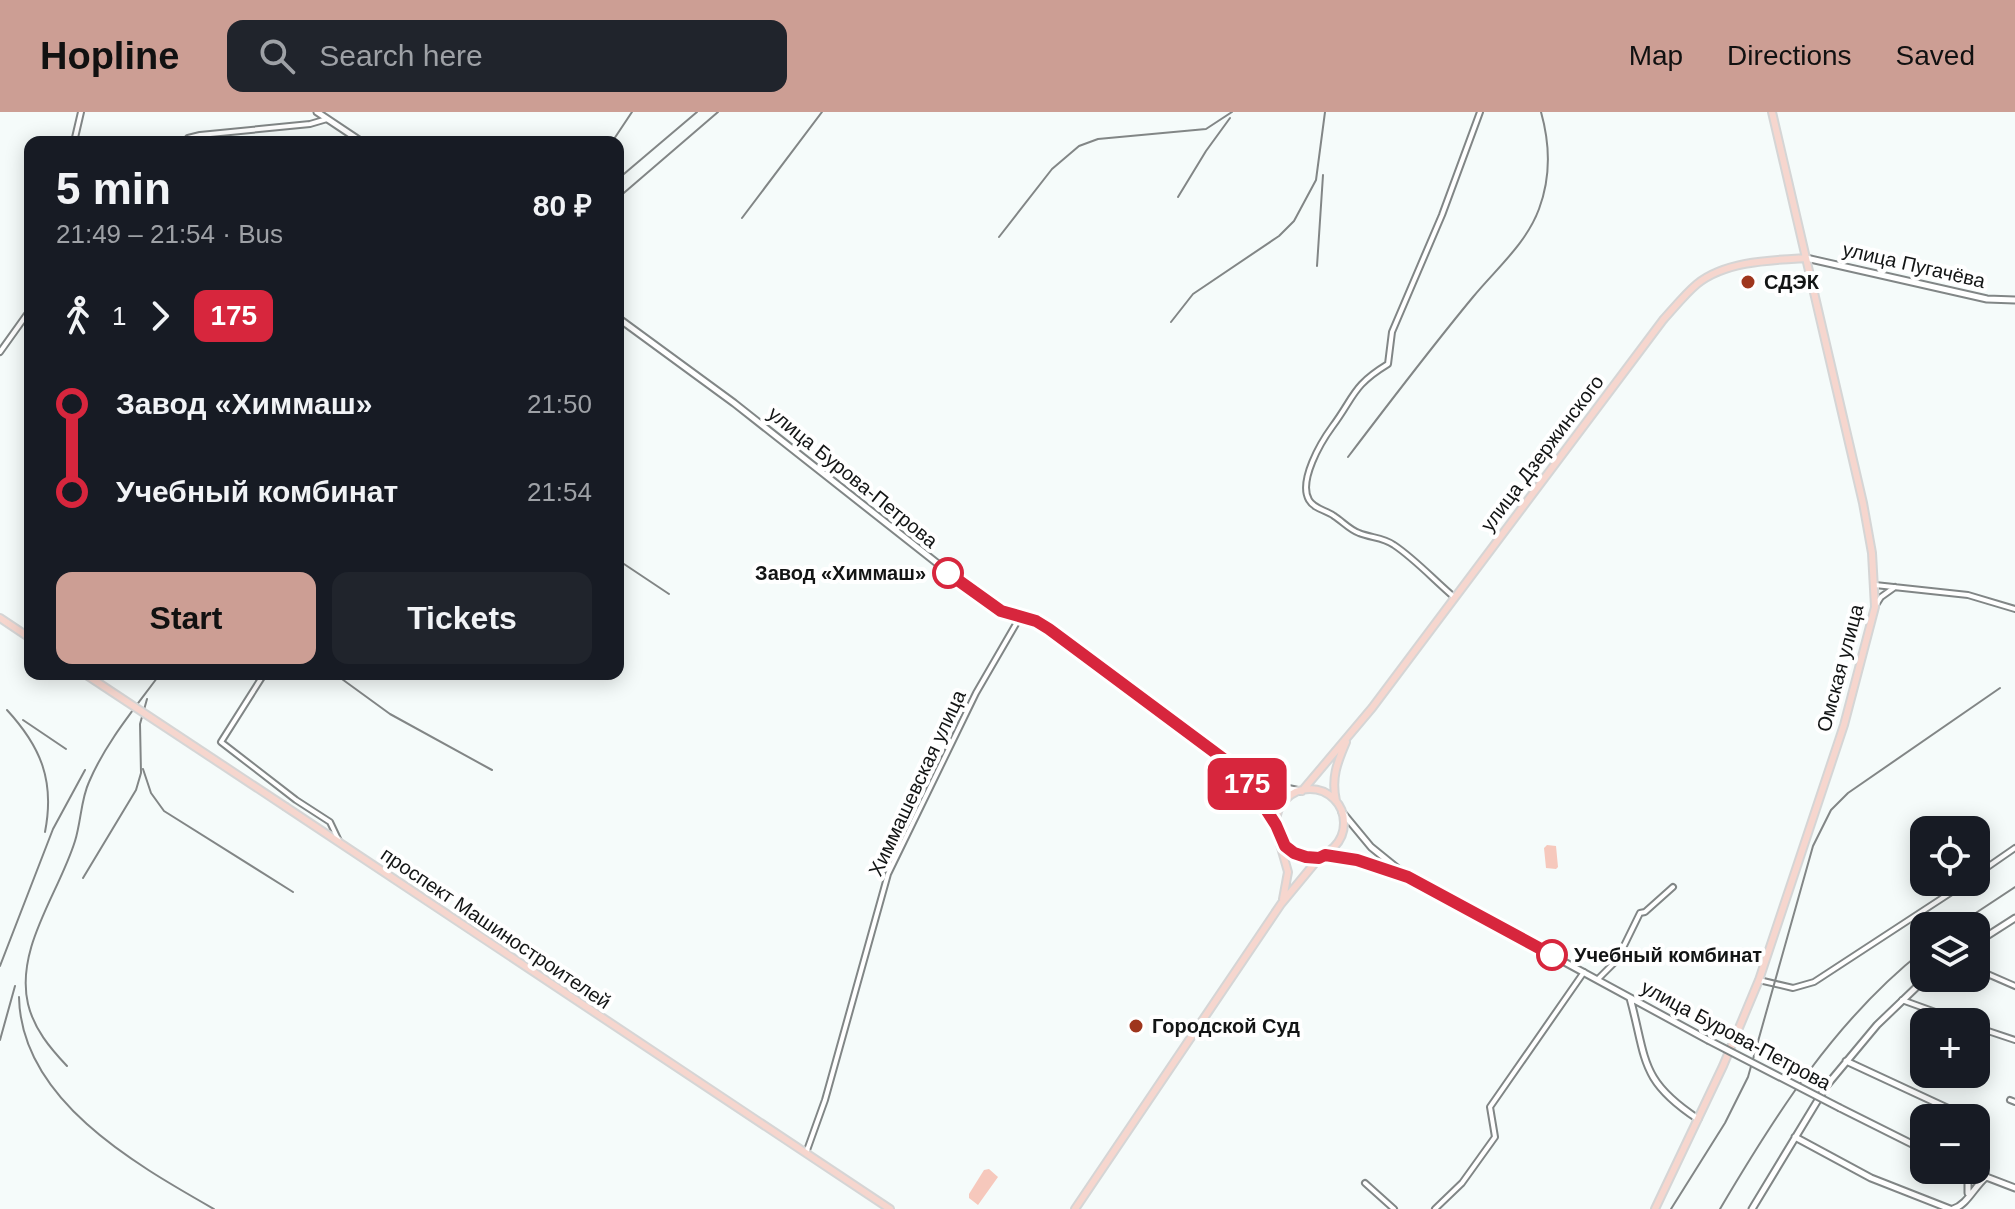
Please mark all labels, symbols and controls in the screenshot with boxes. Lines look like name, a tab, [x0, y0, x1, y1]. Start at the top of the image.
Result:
search box	[227, 20, 787, 92]
icon: search	[255, 34, 299, 78]
text: Hopline	[40, 35, 179, 77]
text: Search here	[319, 39, 483, 72]
text: Map	[1629, 40, 1683, 71]
text: Directions	[1727, 40, 1852, 71]
text: Saved	[1896, 40, 1975, 71]
text: 5 min	[56, 164, 171, 213]
text: 80 ₽	[533, 189, 592, 222]
text: 21:49 – 21:54 · Bus	[56, 219, 283, 249]
street label: улица Пугачёва	[1841, 238, 1988, 292]
place label: СДЭК	[1764, 271, 1820, 293]
marker: СДЭК	[1739, 273, 1757, 291]
icon: walk	[56, 294, 100, 338]
icon: forward	[138, 294, 182, 338]
text: 175	[210, 300, 257, 331]
text: 1	[112, 301, 126, 331]
street label: улица Дзержинского	[1476, 371, 1608, 535]
text: Завод «Химмаш»	[116, 387, 372, 420]
text: 21:50	[527, 389, 592, 419]
street label: улица Бурова-Петрова	[764, 402, 943, 553]
text: Учебный комбинат	[116, 475, 398, 508]
text: 21:54	[527, 477, 592, 507]
marker: Завод «Химмаш»	[933, 558, 963, 588]
place label: Завод «Химмаш»	[755, 562, 926, 584]
button: Start	[56, 572, 316, 664]
button: Tickets	[332, 572, 592, 664]
street label: Омская улица	[1812, 601, 1868, 734]
street label: Химмашевская улица	[864, 686, 970, 879]
line badge: 175	[1201, 758, 1293, 810]
text: 175	[1224, 768, 1270, 799]
map controls	[1910, 816, 1990, 1184]
button: locate	[1910, 816, 1990, 896]
street label: проспект Машиностроителей	[377, 843, 615, 1013]
button: layers	[1910, 912, 1990, 992]
marker: Учебный комбинат	[1537, 940, 1567, 970]
place label: Учебный комбинат	[1574, 944, 1762, 966]
street label: улица Бурова-Петрова	[1638, 976, 1835, 1095]
button: +	[1910, 1008, 1990, 1088]
place label: Городской Суд	[1152, 1015, 1300, 1037]
marker: Городской Суд	[1127, 1017, 1145, 1035]
button: −	[1910, 1104, 1990, 1184]

